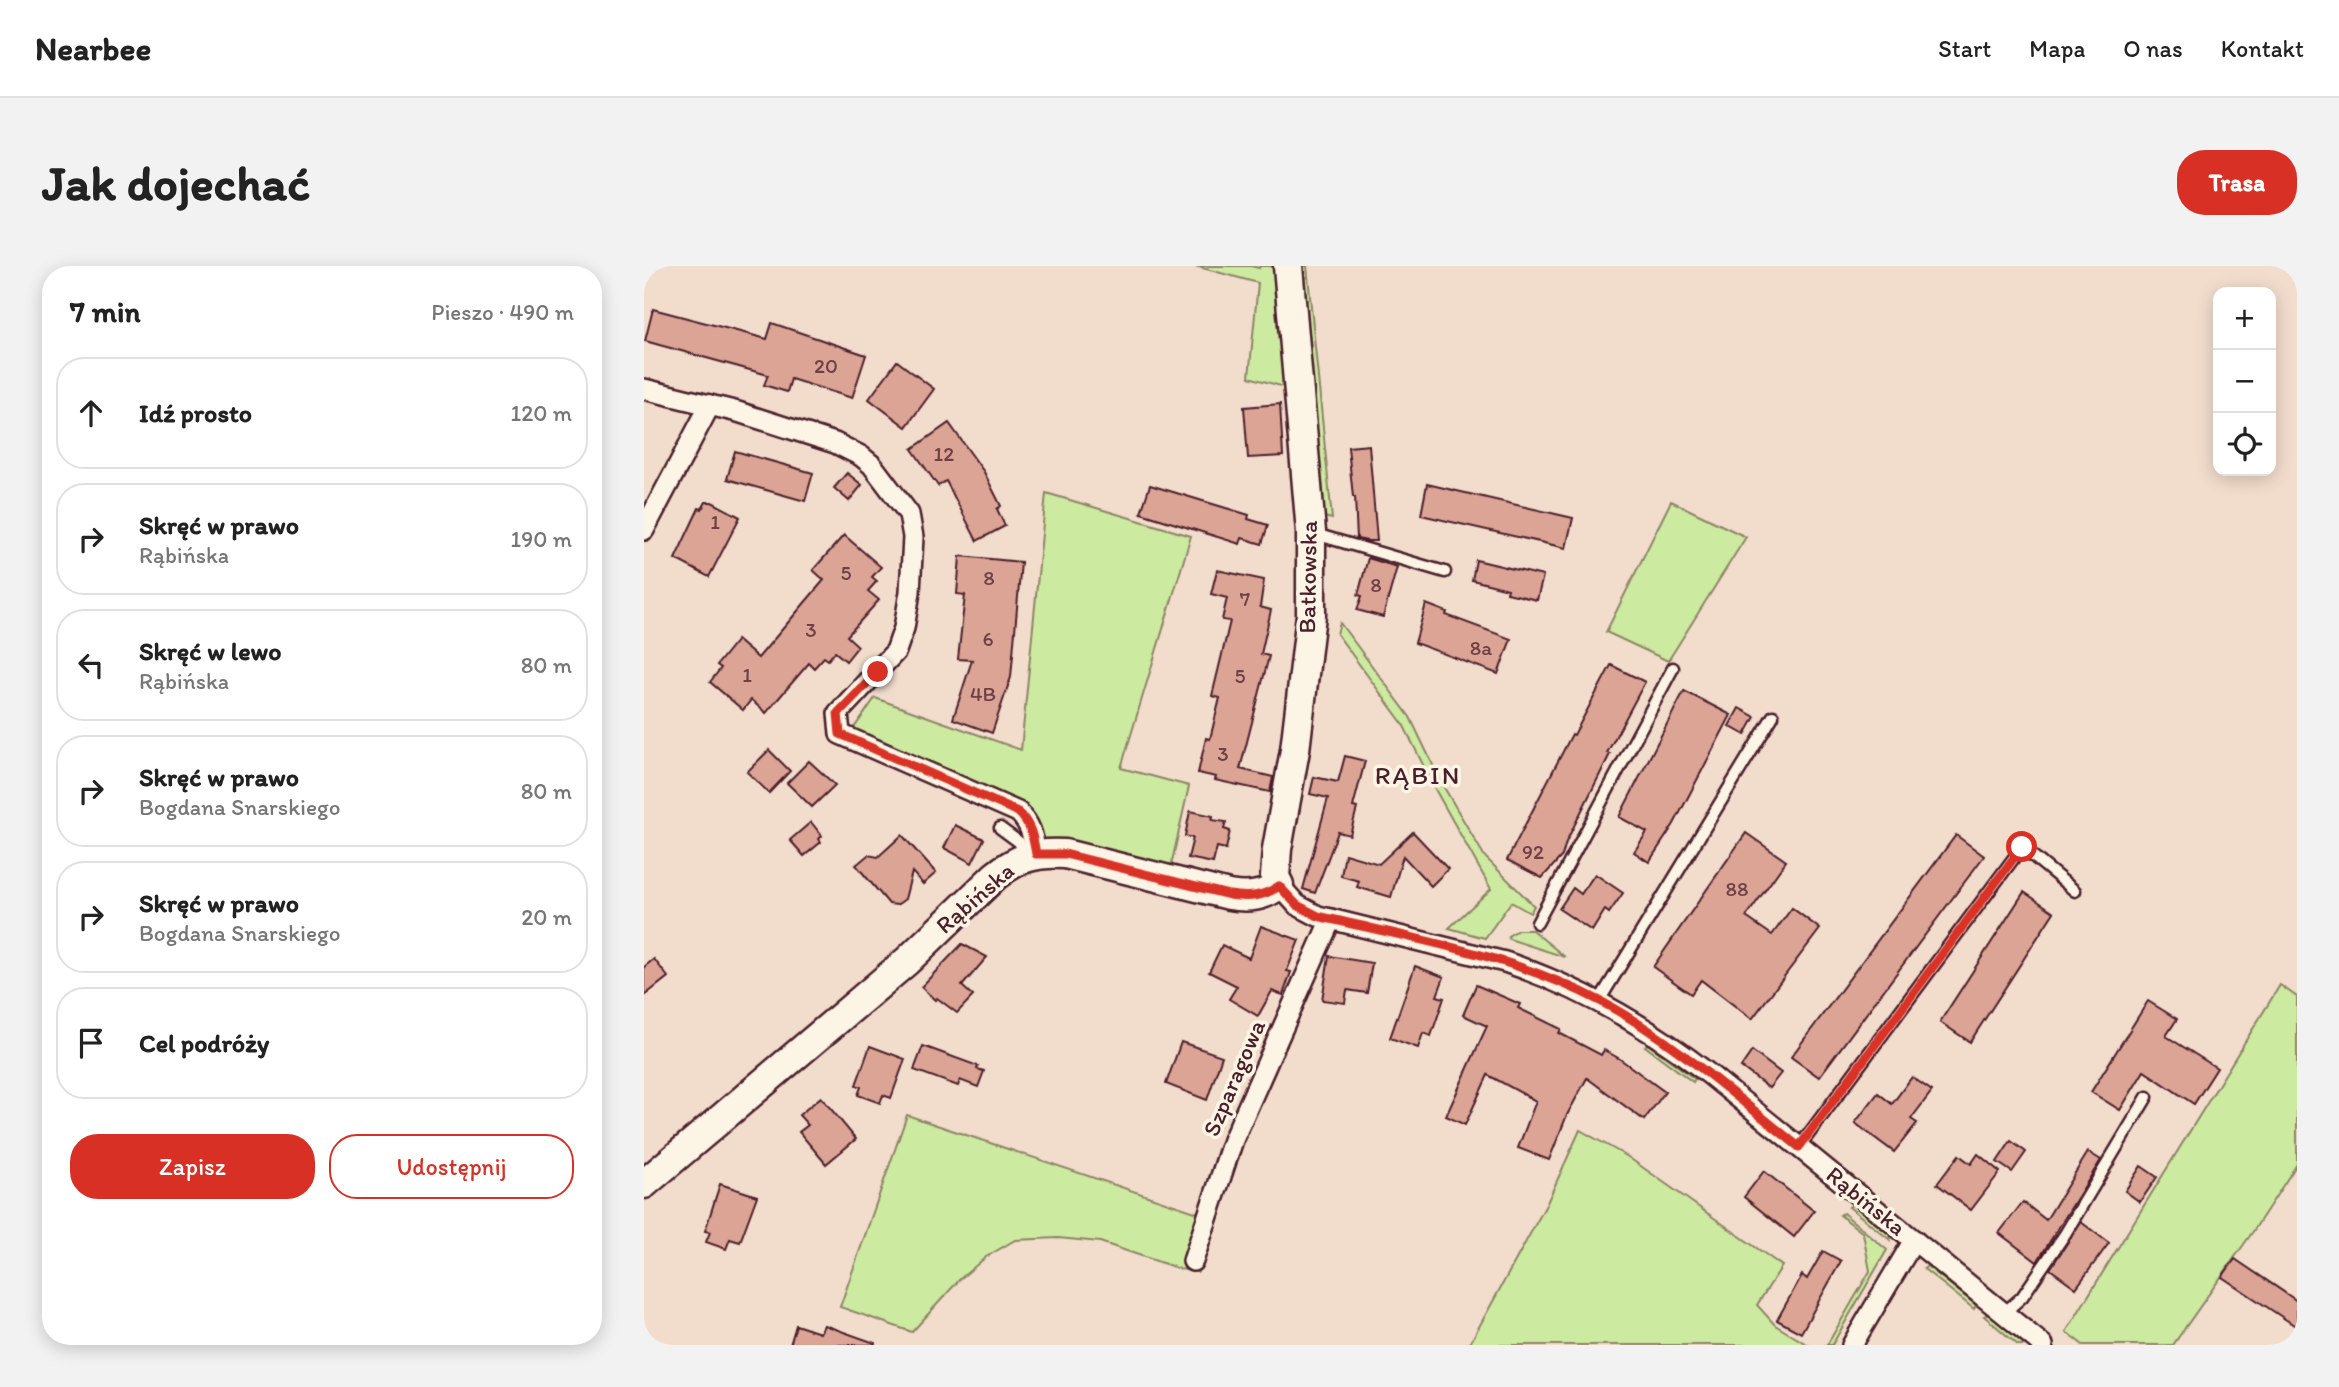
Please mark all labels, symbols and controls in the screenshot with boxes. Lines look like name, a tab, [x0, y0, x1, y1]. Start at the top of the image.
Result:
text: Nearbee	[35, 29, 151, 68]
text: Start	[1938, 34, 1991, 63]
text: Mapa	[2029, 34, 2085, 63]
text: O nas	[2123, 34, 2183, 63]
text: Kontakt	[2221, 34, 2304, 63]
button: Trasa	[2177, 150, 2297, 215]
text: Jak dojechać	[42, 153, 310, 212]
map controls	[2213, 287, 2276, 476]
button: +	[2213, 287, 2276, 350]
text: 7 min	[70, 293, 141, 330]
text: Pieszo · 490 m	[431, 298, 574, 326]
button: −	[2213, 350, 2276, 413]
house number: 20	[814, 353, 838, 378]
icon: ahead	[72, 394, 110, 432]
text: Idź prosto	[139, 397, 252, 429]
text: 120 m	[511, 399, 572, 427]
button: locate	[2213, 413, 2276, 476]
house number: 12	[934, 441, 954, 466]
text: Skręć w prawo	[139, 509, 299, 541]
house number: 1	[710, 509, 720, 534]
icon: right	[72, 520, 110, 558]
street label: Batkowska	[1292, 520, 1323, 634]
text: 190 m	[511, 525, 572, 553]
text: Rąbińska	[139, 541, 229, 569]
house number: 5	[840, 560, 852, 585]
house number: 8	[983, 565, 995, 590]
house number: 8	[1370, 572, 1382, 597]
house number: 7	[1240, 586, 1250, 611]
house number: 3	[805, 617, 817, 642]
house number: 6	[982, 626, 994, 651]
text: Skręć w lewo	[139, 635, 282, 667]
house number: 8a	[1470, 635, 1492, 660]
icon: left	[72, 646, 110, 684]
text: 80 m	[521, 651, 572, 679]
route end	[862, 656, 893, 687]
house number: 1	[742, 662, 752, 687]
house number: 5	[1234, 663, 1246, 688]
text: Rąbińska	[139, 667, 229, 695]
house number: 4B	[970, 681, 996, 706]
house number: 3	[1217, 741, 1229, 766]
district label: RĄBIN	[1375, 759, 1461, 791]
text: Skręć w prawo	[139, 761, 299, 793]
icon: right	[72, 772, 110, 810]
text: 80 m	[521, 777, 572, 805]
text: Bogdana Snarskiego	[139, 793, 340, 821]
route start	[2006, 831, 2037, 862]
house number: 92	[1522, 839, 1544, 864]
street label: Rąbińska	[930, 856, 1020, 939]
house number: 88	[1725, 876, 1749, 901]
text: Skręć w prawo	[139, 887, 299, 919]
icon: right	[72, 898, 110, 936]
text: 20 m	[521, 903, 572, 931]
text: Bogdana Snarskiego	[139, 919, 340, 947]
street label: Szparagowa	[1196, 1015, 1271, 1140]
icon: arrive	[72, 1024, 110, 1062]
text: Cel podróży	[139, 1027, 269, 1059]
button: Zapisz	[70, 1134, 315, 1199]
button: Udostępnij	[329, 1134, 574, 1199]
street label: Rąbińska	[1821, 1160, 1912, 1242]

